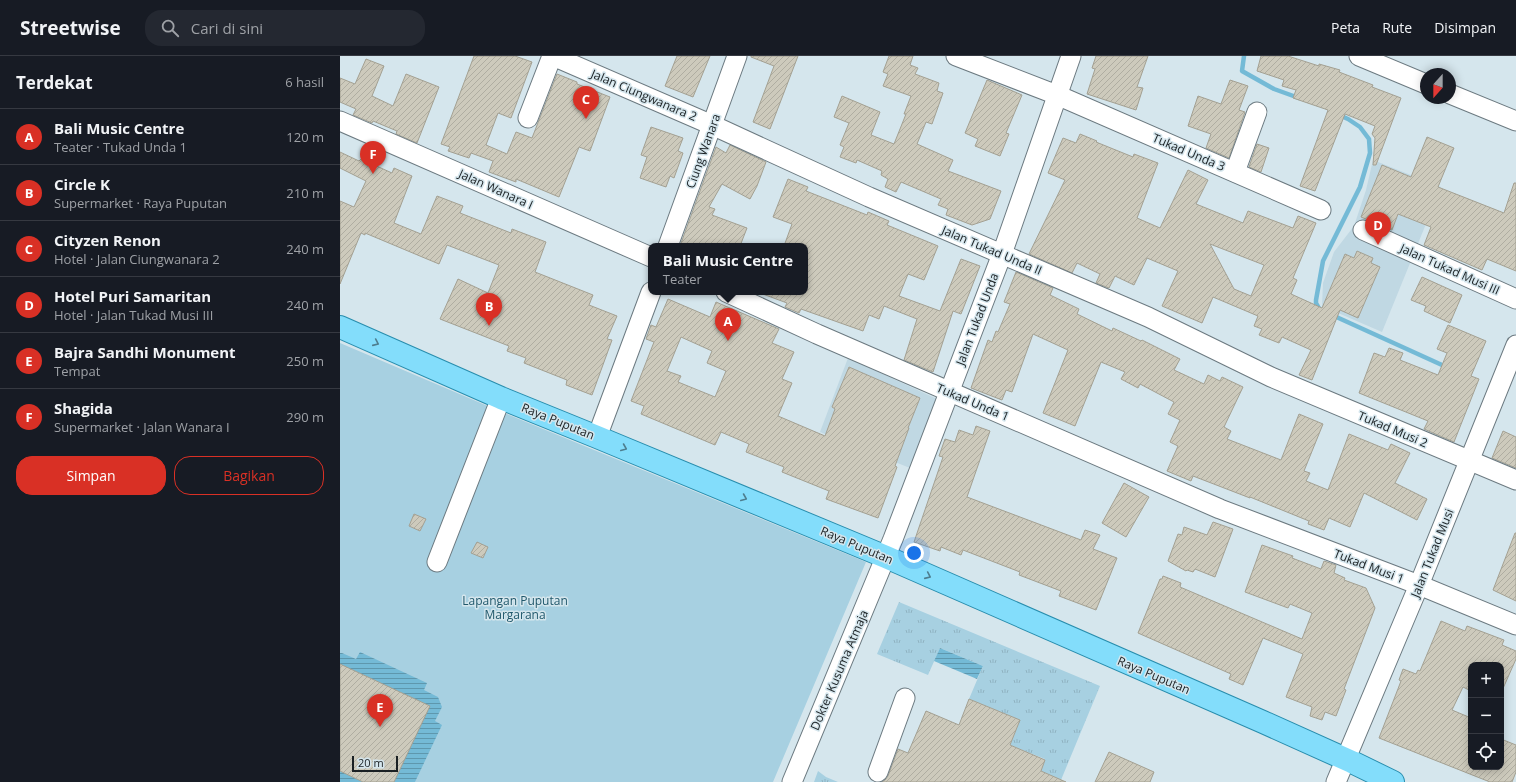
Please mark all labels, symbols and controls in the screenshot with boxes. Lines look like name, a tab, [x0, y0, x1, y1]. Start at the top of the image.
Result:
search box	[145, 10, 425, 46]
text: Streetwise	[20, 15, 121, 41]
icon: search	[159, 17, 181, 39]
text: Cari di sini	[191, 18, 263, 38]
text: Peta	[1331, 18, 1360, 37]
text: Rute	[1382, 18, 1412, 37]
text: Disimpan	[1434, 18, 1496, 37]
street label: Jalan Ciungwanara 2	[588, 65, 700, 125]
north arrow	[1420, 68, 1456, 104]
text: Terdekat	[16, 71, 93, 94]
text: 6 hasil	[285, 73, 324, 91]
pin: C	[573, 86, 599, 119]
street label: Ciung Wanara	[682, 111, 724, 191]
text: Bali Music Centre	[54, 118, 184, 138]
text: A	[25, 128, 33, 146]
text: 120 m	[286, 128, 324, 146]
street label: Tukad Unda 3	[1150, 129, 1228, 175]
text: Teater · Tukad Unda 1	[54, 138, 187, 156]
pin: F	[360, 141, 386, 174]
street label: Jalan Wanara I	[455, 165, 536, 213]
text: Circle K	[54, 174, 110, 194]
text: B	[25, 184, 33, 202]
text: 210 m	[286, 184, 324, 202]
text: Supermarket · Raya Puputan	[54, 194, 227, 212]
pin: D	[1365, 212, 1391, 245]
street label: Jalan Tukad Unda II	[938, 221, 1045, 279]
text: Cityzen Renon	[54, 230, 161, 250]
street label: Jalan Tukad Musi III	[1397, 239, 1503, 299]
text: C	[25, 240, 33, 258]
text: 240 m	[286, 240, 324, 258]
popup	[648, 243, 808, 295]
text: Hotel · Jalan Ciungwanara 2	[54, 250, 220, 268]
text: Bali Music Centre	[663, 250, 793, 270]
text: Teater	[663, 270, 702, 288]
street label: Jalan Tukad Unda	[951, 270, 1002, 369]
text: Hotel Puri Samaritan	[54, 286, 211, 306]
pin: B	[476, 293, 502, 326]
text: D	[24, 296, 34, 314]
text: 240 m	[286, 296, 324, 314]
text: Hotel · Jalan Tukad Musi III	[54, 306, 213, 324]
pin: A	[715, 308, 741, 341]
one-way arrow	[371, 338, 379, 346]
text: Bajra Sandhi Monument	[54, 342, 236, 362]
text: E	[25, 352, 33, 370]
text: 250 m	[286, 352, 324, 370]
text: Tempat	[54, 362, 100, 380]
street label: Tukad Unda 1	[934, 379, 1012, 425]
text: Shagida	[54, 398, 113, 418]
street label: Raya Puputan	[519, 399, 597, 443]
street label: Tukad Musi 2	[1355, 407, 1431, 451]
text: F	[25, 408, 33, 426]
text: 290 m	[286, 408, 324, 426]
text: Supermarket · Jalan Wanara I	[54, 418, 230, 436]
one-way arrow	[620, 443, 628, 451]
button: Simpan	[16, 456, 166, 495]
button: Bagikan	[174, 456, 324, 495]
one-way arrow	[740, 493, 748, 501]
street label: Jalan Tukad Musi	[1406, 506, 1458, 601]
street label: Raya Puputan	[818, 522, 896, 568]
your location	[904, 543, 924, 563]
street label: Tukad Musi 1	[1331, 545, 1407, 587]
one-way arrow	[924, 571, 932, 579]
park label: Lapangan Puputan Margarana	[462, 592, 568, 623]
street label: Dokter Kusuma Atmaja	[806, 607, 872, 733]
street label: Raya Puputan	[1115, 652, 1193, 698]
map controls	[1468, 662, 1504, 770]
button: +	[1468, 662, 1504, 698]
pin: E	[367, 694, 393, 727]
button: −	[1468, 698, 1504, 734]
button: locate	[1468, 734, 1504, 770]
scale bar	[352, 754, 398, 773]
text: 20 m	[358, 755, 384, 770]

